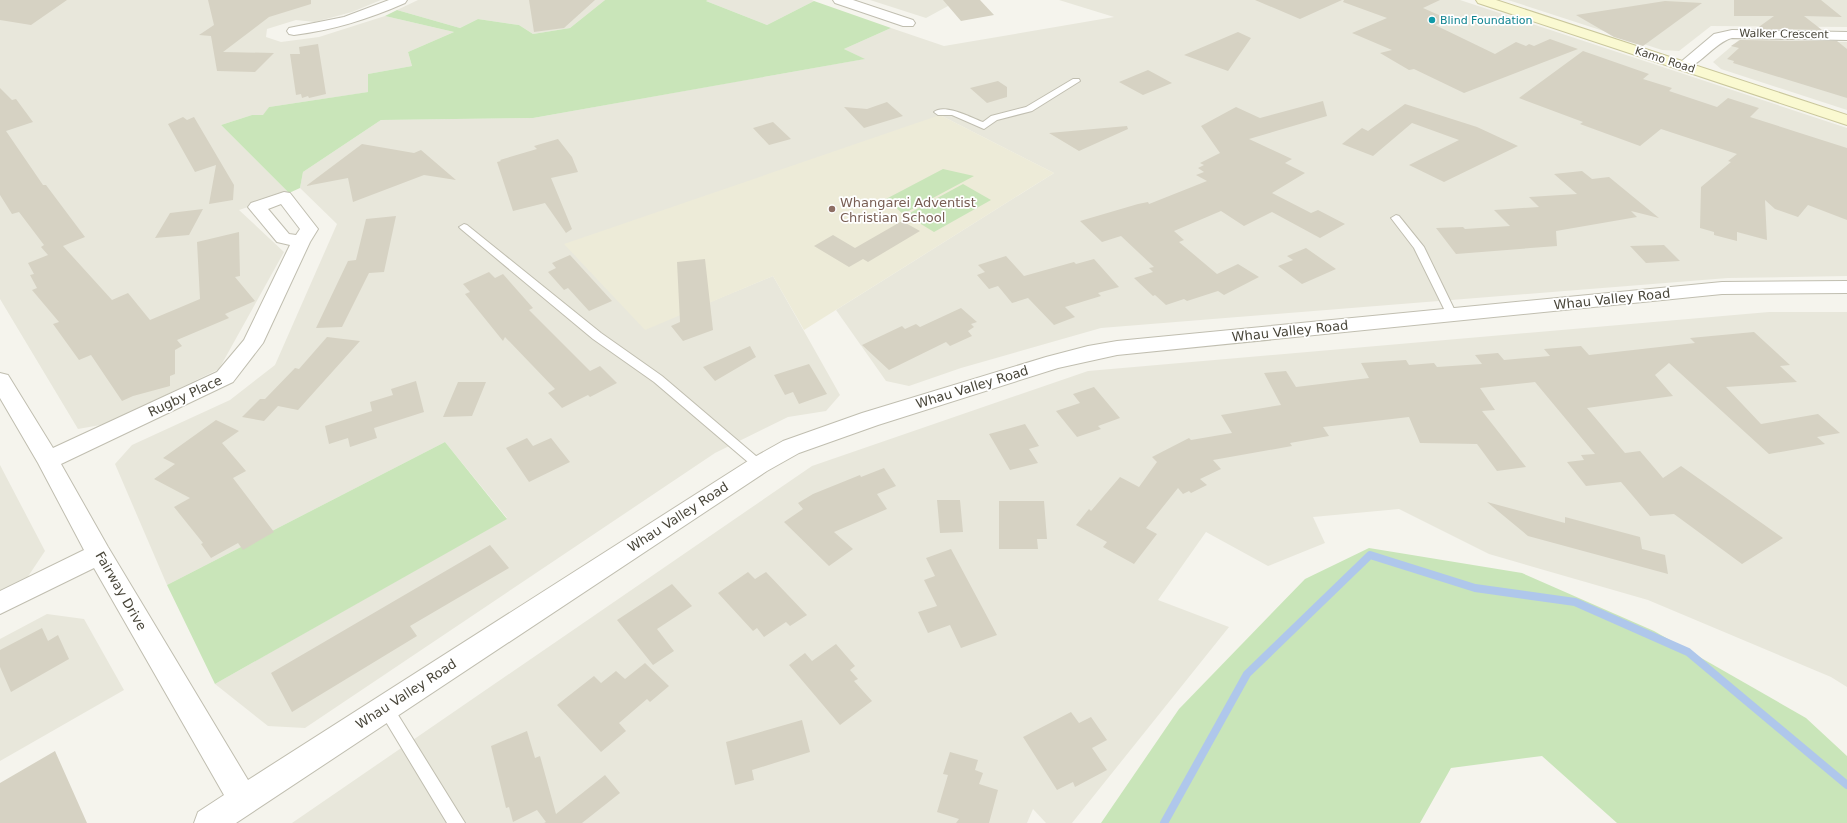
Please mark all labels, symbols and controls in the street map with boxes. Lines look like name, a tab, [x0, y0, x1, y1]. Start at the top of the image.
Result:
place label: Blind Foundation	[1440, 14, 1533, 27]
marker: Blind Foundation	[1427, 15, 1437, 25]
street label: Walker Crescent	[1739, 27, 1829, 41]
street label: Kamo Road	[1633, 44, 1697, 76]
place label: Whangarei Adventist Christian School	[840, 195, 976, 225]
marker: Whangarei Adventist Christian School	[827, 204, 837, 214]
street label: Whau Valley Road	[1553, 285, 1671, 313]
street label: Whau Valley Road	[1231, 317, 1349, 345]
street label: Whau Valley Road	[914, 363, 1030, 411]
street label: Rugby Place	[146, 372, 224, 420]
street label: Whau Valley Road	[625, 479, 731, 555]
street label: Fairway Drive	[92, 549, 150, 633]
street label: Whau Valley Road	[353, 656, 459, 732]

